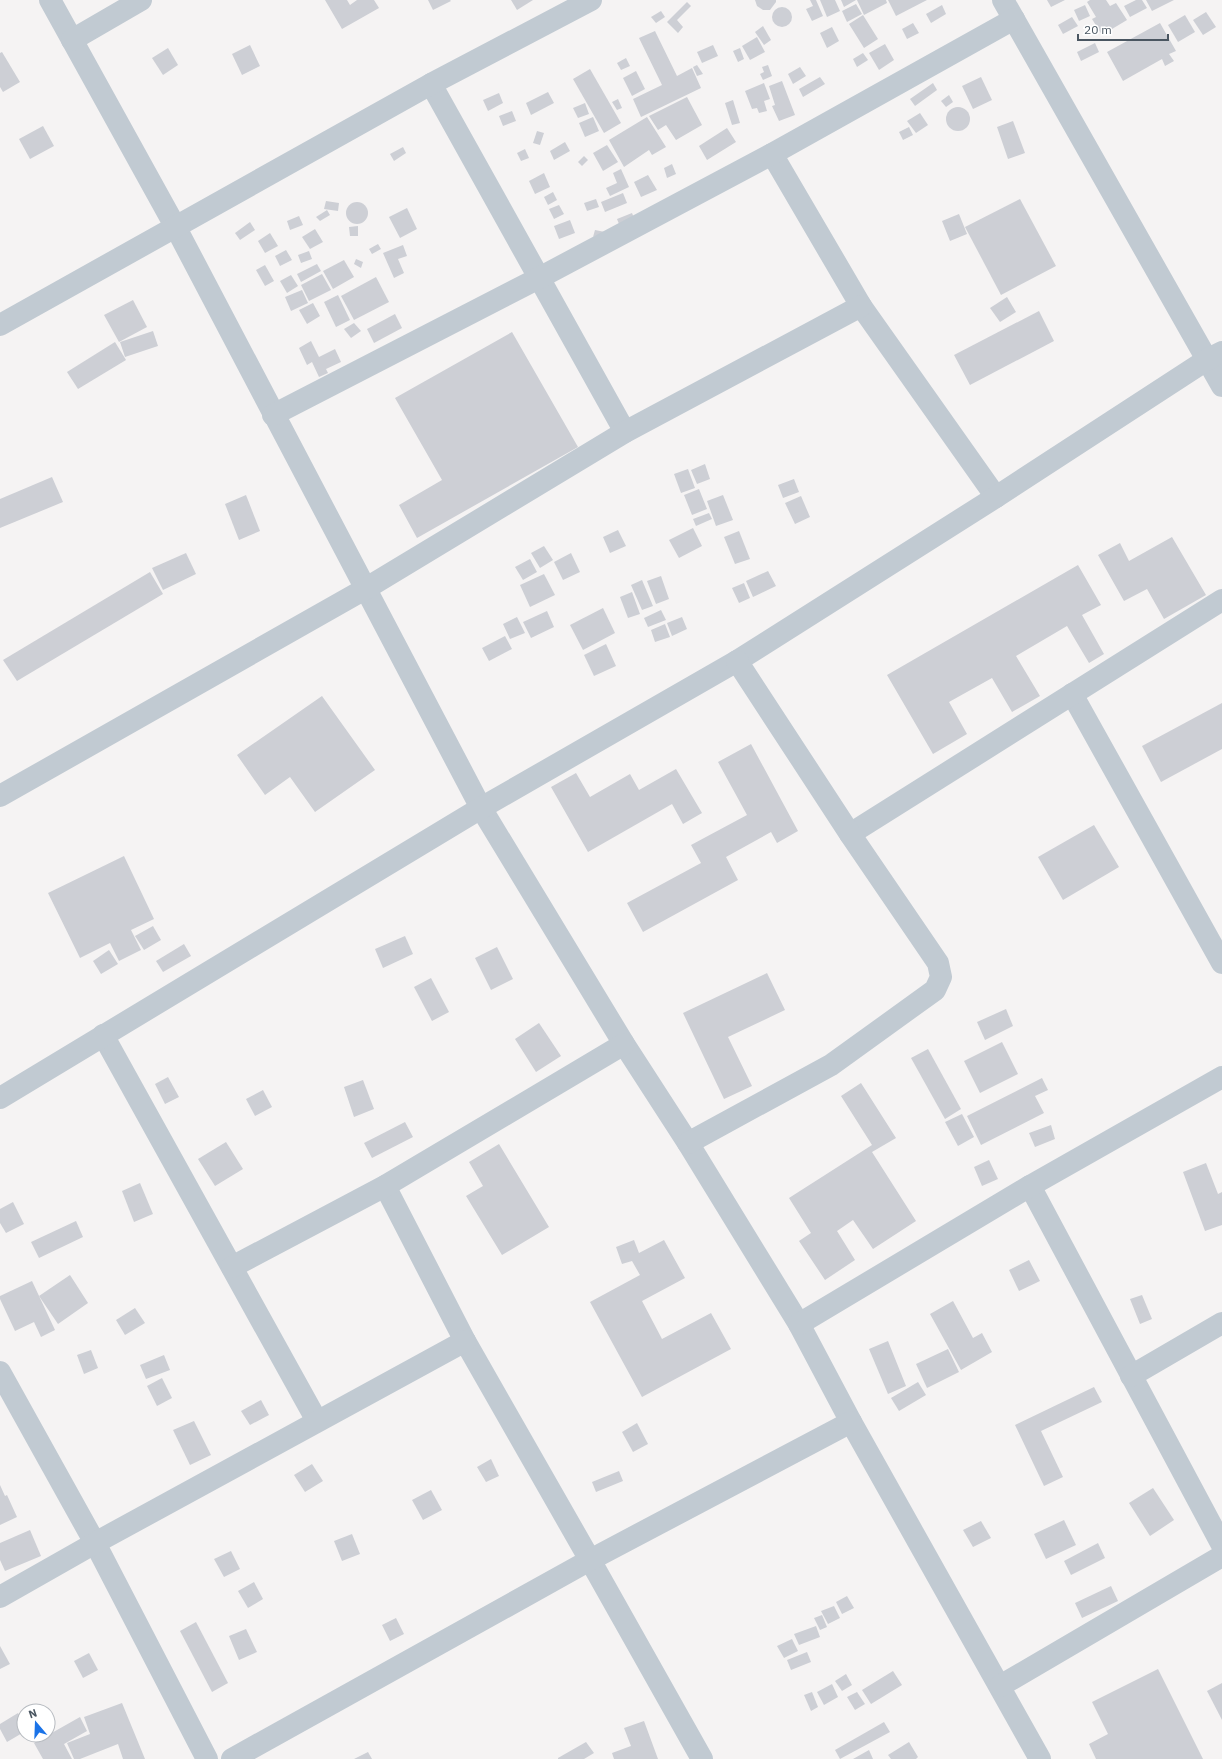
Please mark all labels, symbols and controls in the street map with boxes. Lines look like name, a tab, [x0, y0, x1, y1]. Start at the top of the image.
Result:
scale bar	[1078, 16, 1168, 42]
text: 20 m	[1084, 22, 1112, 37]
north arrow	[16, 1703, 56, 1743]
text: N	[27, 1706, 39, 1721]

